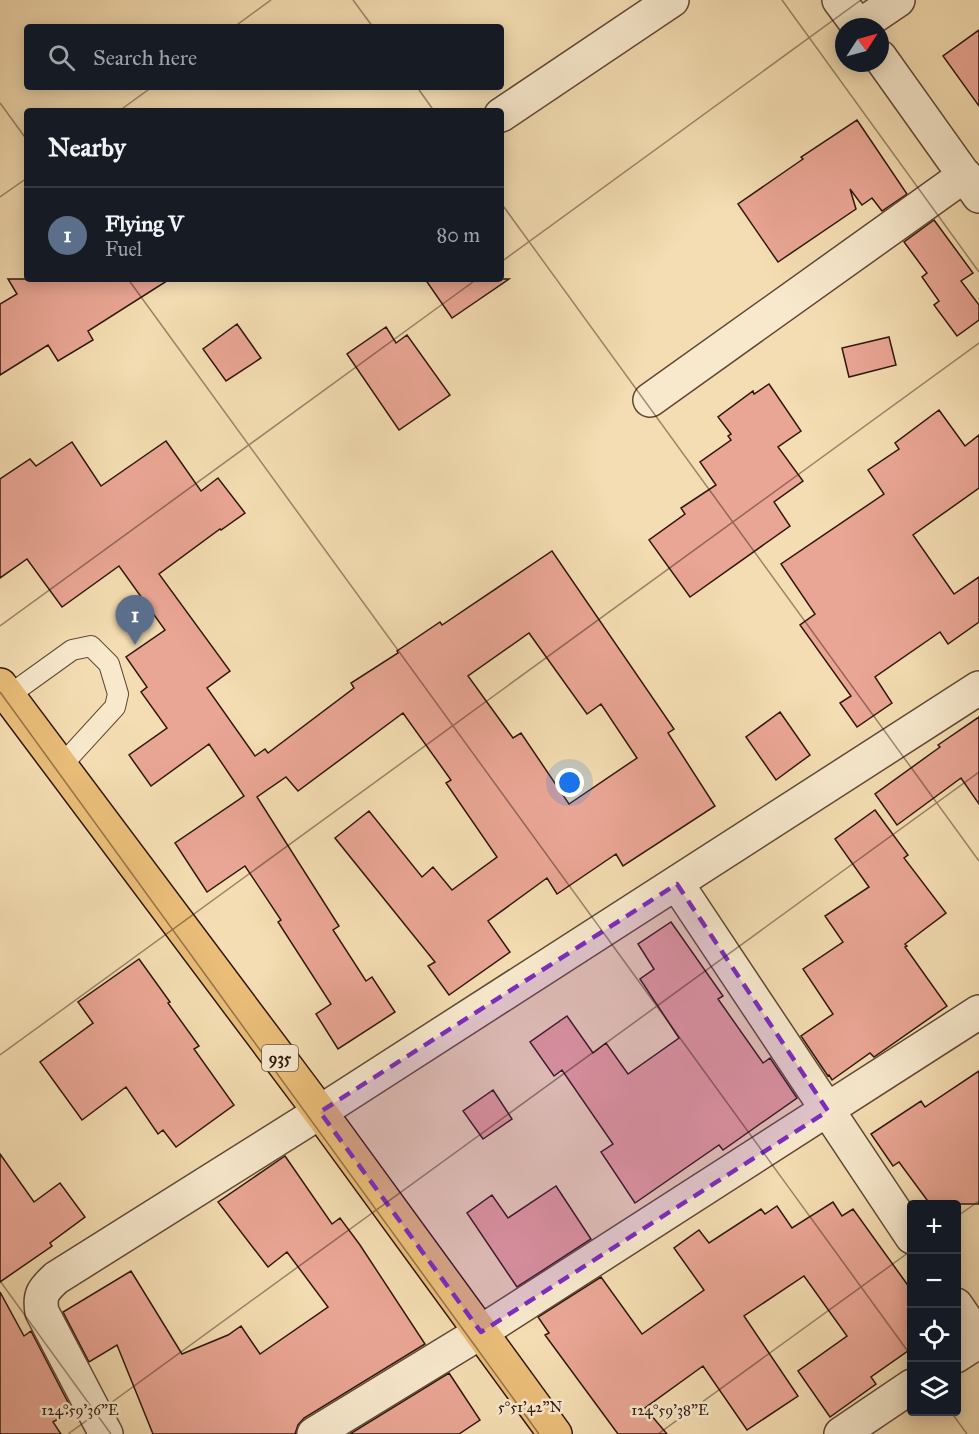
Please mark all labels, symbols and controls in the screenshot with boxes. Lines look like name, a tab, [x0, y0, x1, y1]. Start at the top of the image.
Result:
north arrow	[835, 18, 889, 72]
search box	[24, 24, 504, 90]
icon: search	[45, 41, 78, 74]
text: Search here	[93, 44, 197, 71]
text: Nearby	[48, 131, 126, 163]
text: Flying V	[105, 210, 184, 237]
text: 1	[64, 223, 71, 247]
text: 80 m	[437, 223, 480, 247]
text: Fuel	[105, 237, 142, 261]
pin: 1	[116, 596, 154, 645]
your location	[555, 768, 584, 797]
road number: 935	[262, 1045, 298, 1071]
map controls	[907, 1200, 961, 1416]
button: +	[907, 1200, 961, 1254]
button: −	[907, 1254, 961, 1308]
button: locate	[907, 1308, 961, 1362]
button: layers	[907, 1362, 961, 1416]
text: 5°51'42"N	[498, 1398, 563, 1416]
text: 124°59'36"E	[41, 1401, 119, 1419]
text: 124°59'38"E	[631, 1401, 709, 1419]

